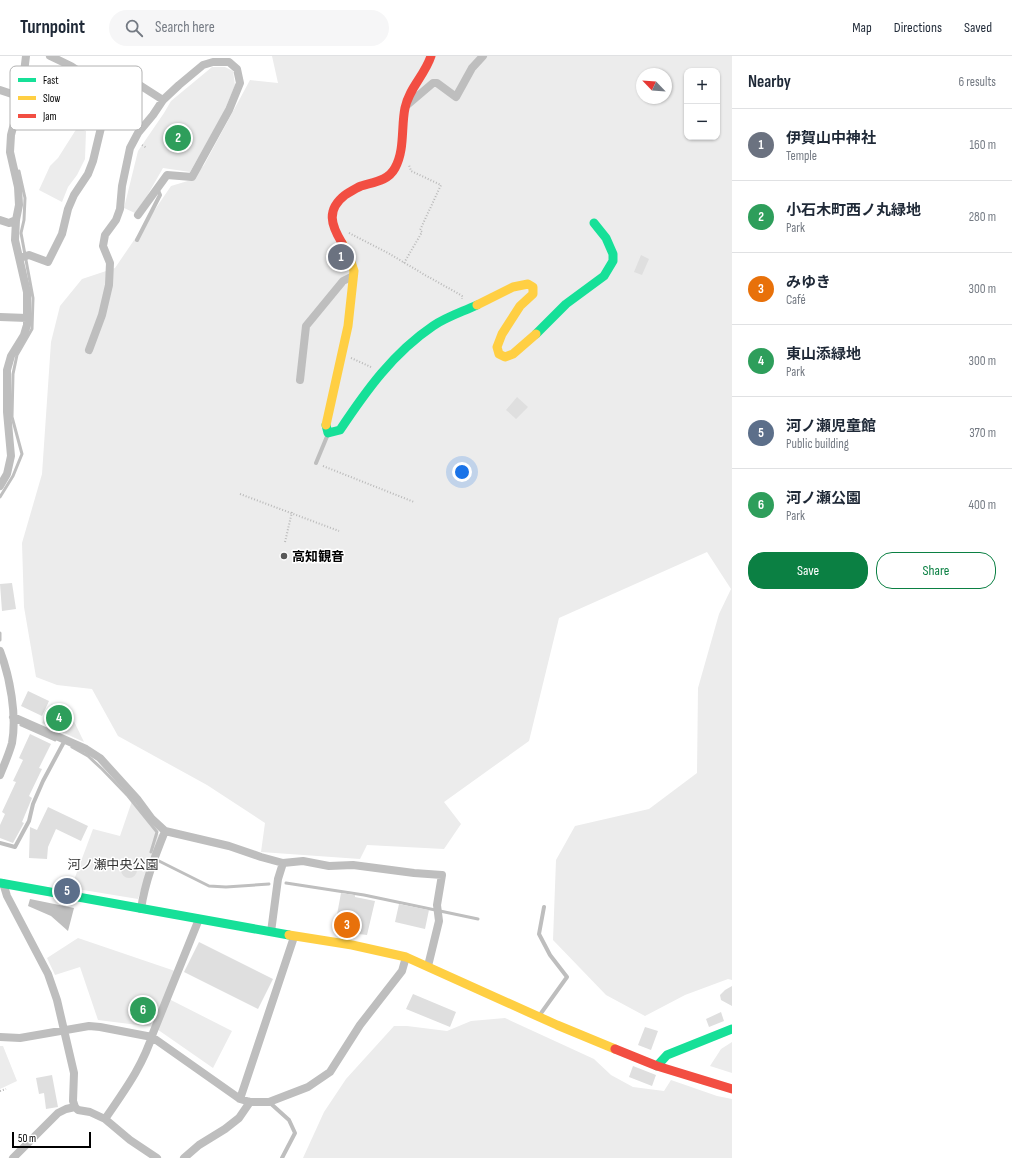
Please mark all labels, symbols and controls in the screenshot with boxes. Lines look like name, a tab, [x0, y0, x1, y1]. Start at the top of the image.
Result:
search box	[109, 10, 389, 46]
text: Turnpoint	[20, 16, 85, 39]
icon: search	[123, 17, 145, 39]
text: Search here	[155, 18, 215, 37]
text: Map	[852, 19, 872, 36]
text: Directions	[894, 19, 942, 36]
text: Saved	[964, 19, 992, 36]
legend	[10, 66, 142, 130]
north arrow	[636, 68, 672, 104]
map controls	[684, 68, 720, 140]
button: +	[684, 68, 720, 104]
text: Nearby	[748, 72, 791, 92]
text: Fast	[43, 74, 59, 87]
text: 6 results	[958, 74, 996, 90]
text: Slow	[43, 92, 60, 105]
button: −	[684, 104, 720, 140]
text: Jam	[42, 110, 57, 123]
pin: 2	[165, 123, 191, 153]
text: 伊賀山中神社	[786, 129, 876, 148]
text: 1	[758, 137, 764, 153]
text: 160 m	[970, 137, 996, 153]
text: Temple	[786, 148, 817, 164]
text: 小石木町西ノ丸緑地	[786, 201, 921, 220]
text: 2	[758, 209, 764, 225]
text: 280 m	[969, 209, 996, 225]
text: Park	[786, 220, 805, 236]
pin: 1	[328, 242, 354, 272]
text: みゆき	[786, 273, 831, 292]
text: 3	[758, 281, 764, 297]
text: 300 m	[969, 281, 996, 297]
text: Café	[786, 292, 806, 308]
text: 東山添緑地	[786, 345, 861, 364]
text: 4	[758, 353, 764, 369]
text: 300 m	[969, 353, 996, 369]
text: Park	[786, 364, 805, 380]
text: 河ノ瀬児童館	[786, 417, 876, 436]
text: 5	[758, 425, 764, 441]
text: 370 m	[969, 425, 996, 441]
text: Public building	[786, 436, 849, 452]
your location	[452, 462, 472, 482]
text: 河ノ瀬公園	[786, 489, 861, 508]
text: 6	[758, 497, 764, 513]
text: 400 m	[969, 497, 996, 513]
text: Park	[786, 508, 805, 524]
place label: 高知観音	[292, 549, 344, 565]
marker: 高知観音	[279, 551, 289, 561]
button: Save	[748, 552, 868, 589]
button: Share	[876, 552, 996, 589]
pin: 4	[46, 703, 72, 733]
park label: 河ノ瀬中央公園	[67, 857, 159, 873]
pin: 5	[54, 876, 80, 906]
pin: 3	[334, 910, 360, 940]
pin: 6	[130, 995, 156, 1025]
scale bar	[12, 1130, 91, 1149]
text: 50 m	[18, 1132, 36, 1145]

